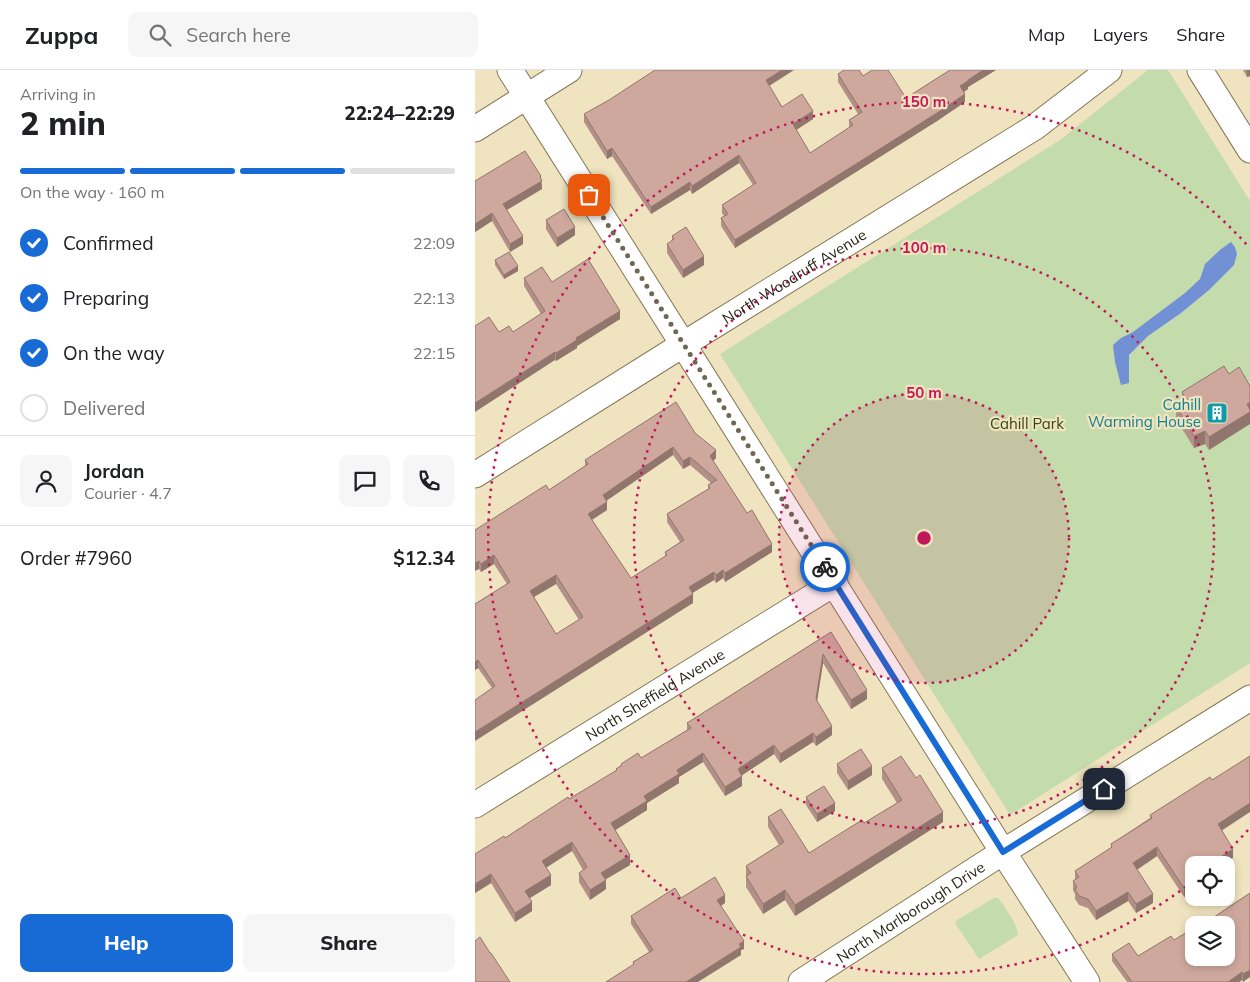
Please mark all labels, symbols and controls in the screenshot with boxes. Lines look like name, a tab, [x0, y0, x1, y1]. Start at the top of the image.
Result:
search box	[128, 12, 478, 57]
text: Zuppa	[25, 20, 98, 50]
icon: search	[146, 21, 174, 49]
text: Search here	[186, 23, 291, 47]
text: Map	[1028, 23, 1065, 46]
text: Layers	[1093, 23, 1148, 46]
text: Share	[1176, 23, 1225, 46]
text: Arriving in	[20, 84, 96, 104]
text: 150 m	[902, 92, 946, 111]
text: 22:24–22:29	[344, 101, 455, 125]
text: 2 min	[20, 103, 106, 143]
pin	[568, 174, 610, 216]
icon: bag	[575, 181, 603, 209]
text: On the way · 160 m	[20, 182, 165, 202]
street label: North Woodruff Avenue	[718, 224, 870, 328]
icon: check	[20, 229, 48, 257]
text: Confirmed	[63, 231, 154, 255]
text: 22:09	[413, 233, 455, 253]
text: 100 m	[902, 238, 946, 257]
icon: check	[20, 284, 48, 312]
text: Preparing	[63, 286, 149, 310]
text: 22:13	[413, 288, 455, 308]
icon: check	[20, 339, 48, 367]
text: On the way	[63, 341, 165, 365]
text: 22:15	[413, 343, 455, 363]
text: 50 m	[906, 383, 942, 402]
place label: Cahill Warming House	[1088, 395, 1201, 431]
text: Delivered	[63, 396, 145, 420]
building icon: Cahill Warming House	[1205, 401, 1229, 425]
park label: Cahill Park	[990, 414, 1064, 433]
button: person	[20, 455, 72, 507]
button: chat	[339, 455, 391, 507]
button: phone	[403, 455, 455, 507]
text: Jordan	[84, 459, 144, 483]
text: Courier · 4.7	[84, 483, 172, 503]
centre of rings	[915, 529, 933, 547]
courier	[800, 542, 850, 592]
text: Order #7960	[20, 546, 132, 570]
text: $12.34	[393, 546, 455, 570]
icon: bike	[811, 553, 839, 581]
street label: North Sheffield Avenue	[581, 644, 728, 744]
pin	[1083, 768, 1125, 810]
icon: home	[1090, 775, 1118, 803]
map controls	[1185, 856, 1235, 966]
button: locate	[1185, 856, 1235, 906]
street label: North Marlborough Drive	[833, 857, 988, 966]
button: Help	[20, 914, 233, 972]
button: Share	[243, 914, 455, 972]
button: layers	[1185, 916, 1235, 966]

